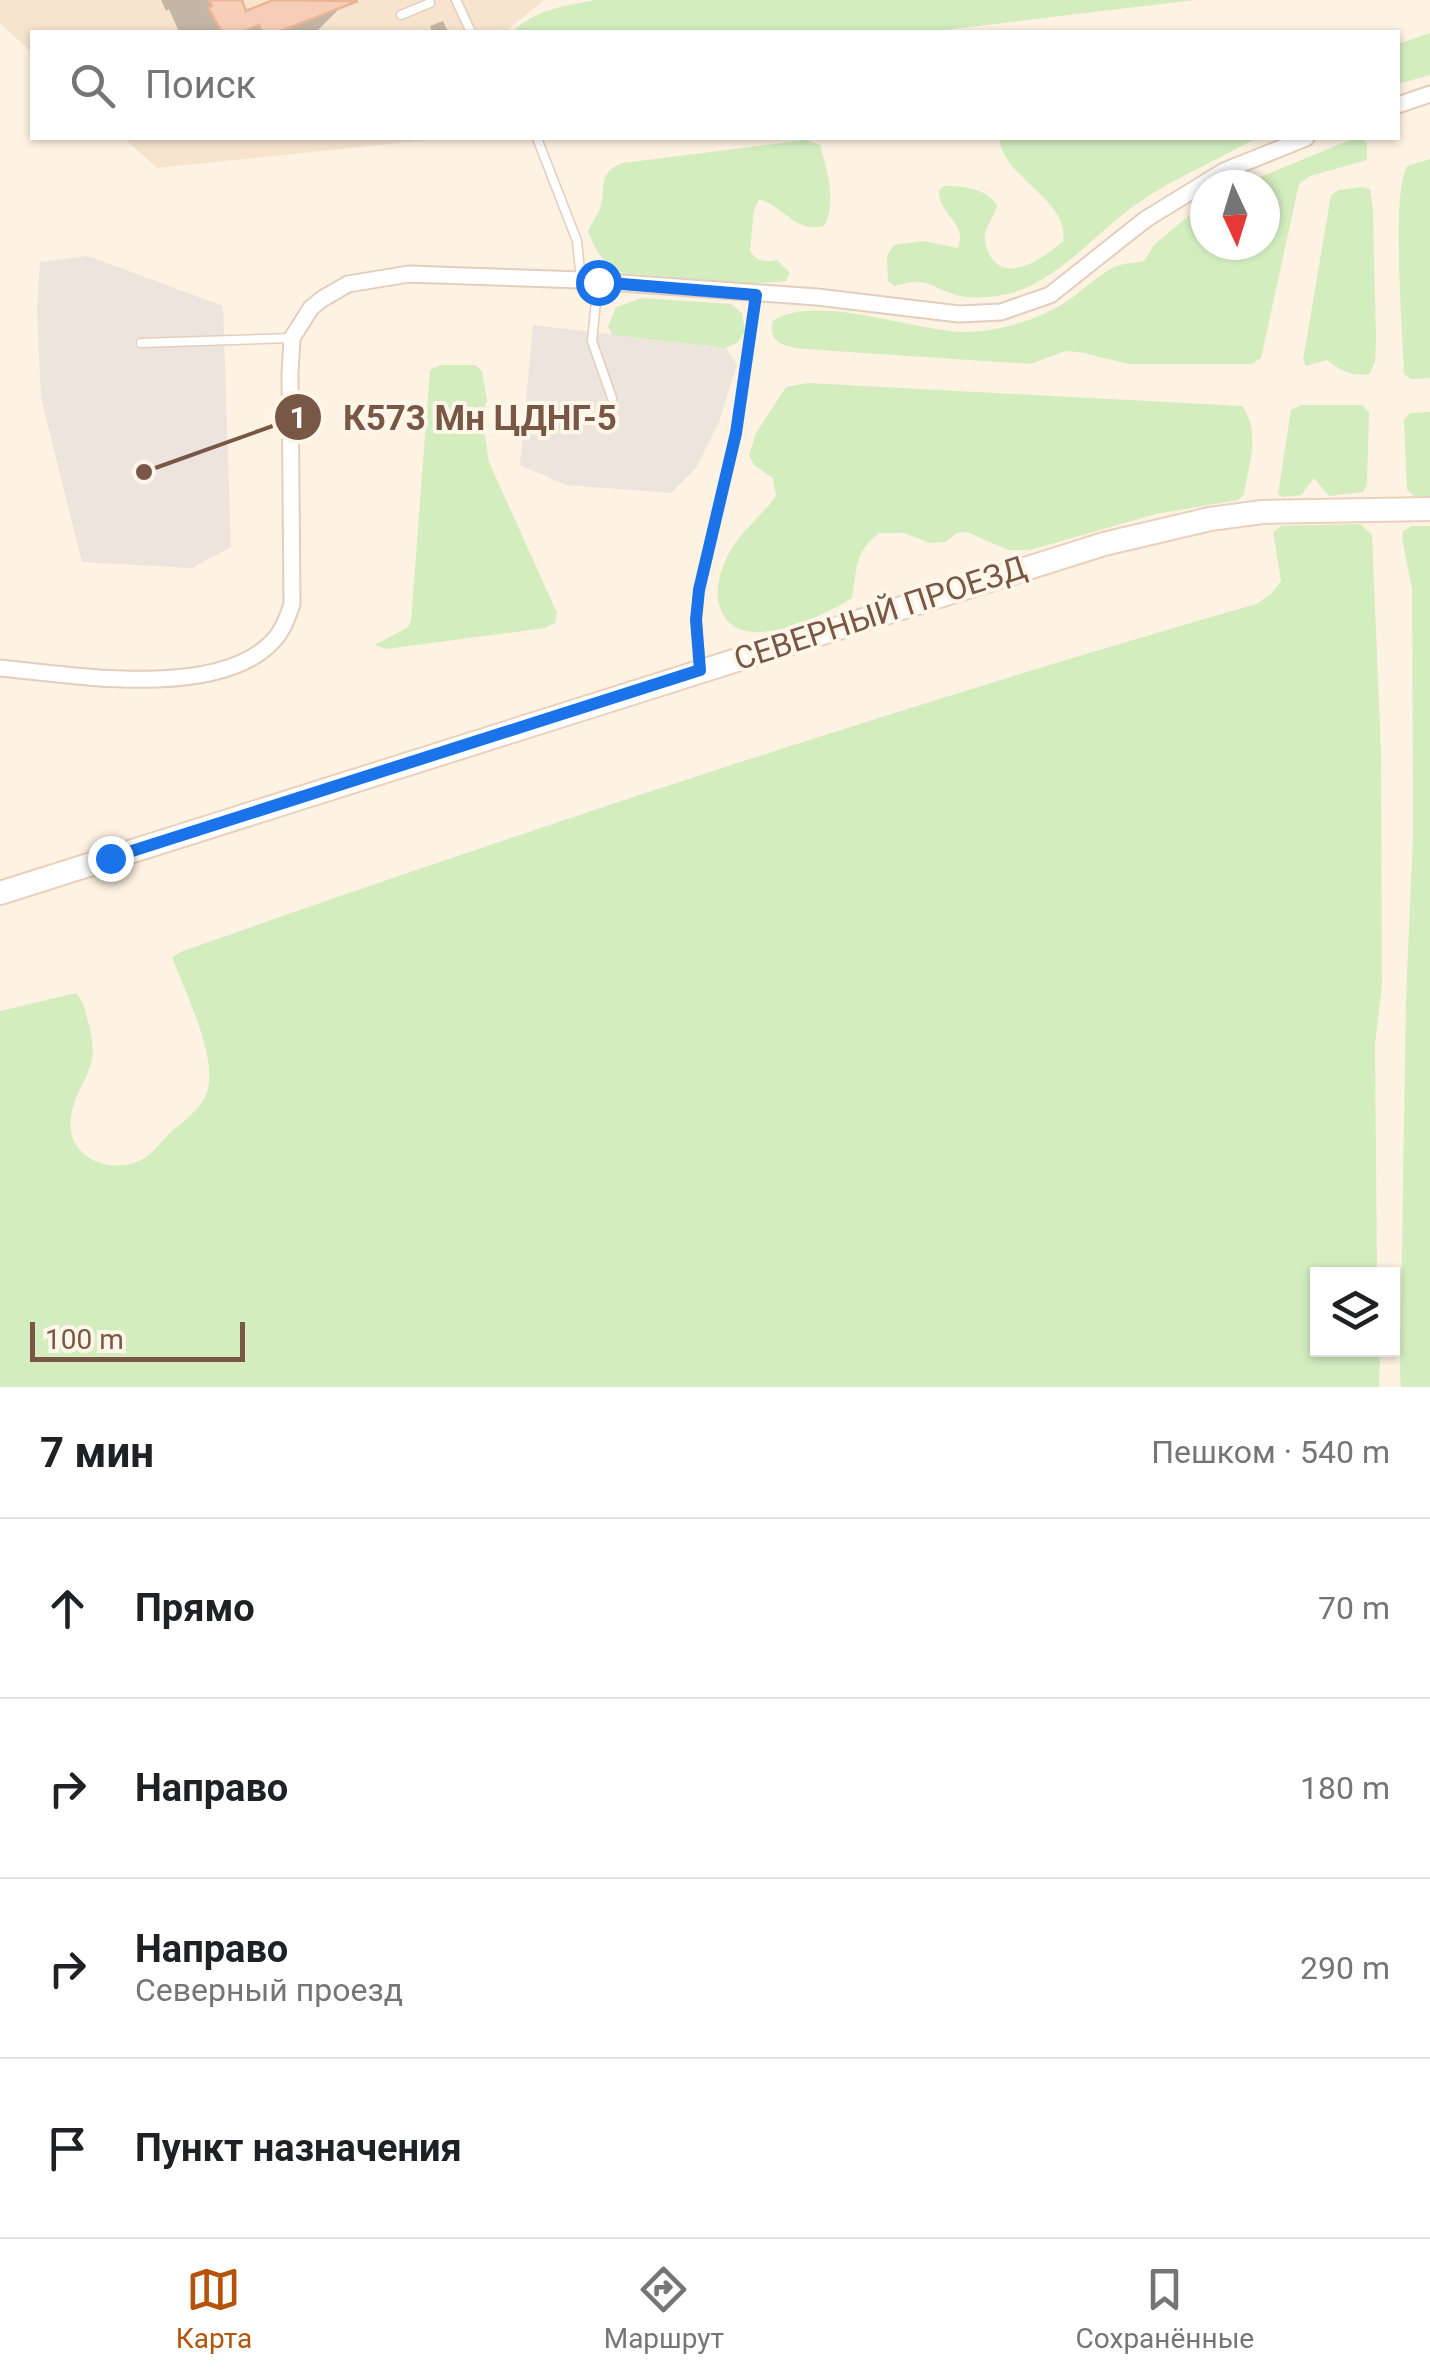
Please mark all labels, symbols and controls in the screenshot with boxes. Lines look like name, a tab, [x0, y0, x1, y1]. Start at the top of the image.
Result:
search box	[30, 30, 1400, 140]
icon: search	[65, 58, 120, 113]
text: Поиск	[145, 63, 256, 107]
north arrow	[1190, 170, 1280, 260]
route start	[576, 260, 622, 306]
callout: К573 Мн ЦДНГ-5	[273, 385, 637, 450]
text: К573 Мн ЦДНГ-5	[343, 398, 617, 439]
text: 1	[289, 400, 307, 435]
street label: СЕВЕРНЫЙ ПРОЕЗД	[729, 548, 1031, 678]
route end	[88, 836, 134, 882]
map controls	[1310, 1267, 1400, 1357]
button: layers	[1310, 1267, 1400, 1357]
scale bar	[30, 1317, 245, 1362]
text: 100 m	[45, 1323, 124, 1356]
text: 7 мин	[40, 1428, 154, 1477]
text: Пешком · 540 m	[1151, 1433, 1390, 1471]
icon: ahead	[40, 1581, 95, 1636]
text: Прямо	[135, 1586, 255, 1630]
text: 70 m	[1318, 1589, 1390, 1627]
icon: right	[40, 1761, 95, 1816]
text: Направо	[135, 1766, 288, 1810]
text: 180 m	[1300, 1769, 1390, 1807]
text: Направо	[135, 1927, 288, 1971]
icon: right	[40, 1941, 95, 1996]
text: 290 m	[1300, 1949, 1390, 1987]
text: Северный проезд	[135, 1971, 403, 2009]
icon: arrive	[40, 2121, 95, 2176]
text: Пункт назначения	[135, 2126, 462, 2170]
tab: Карта	[176, 2262, 252, 2355]
tab: Маршрут	[604, 2262, 724, 2355]
tab: Сохранённые	[1076, 2262, 1254, 2355]

